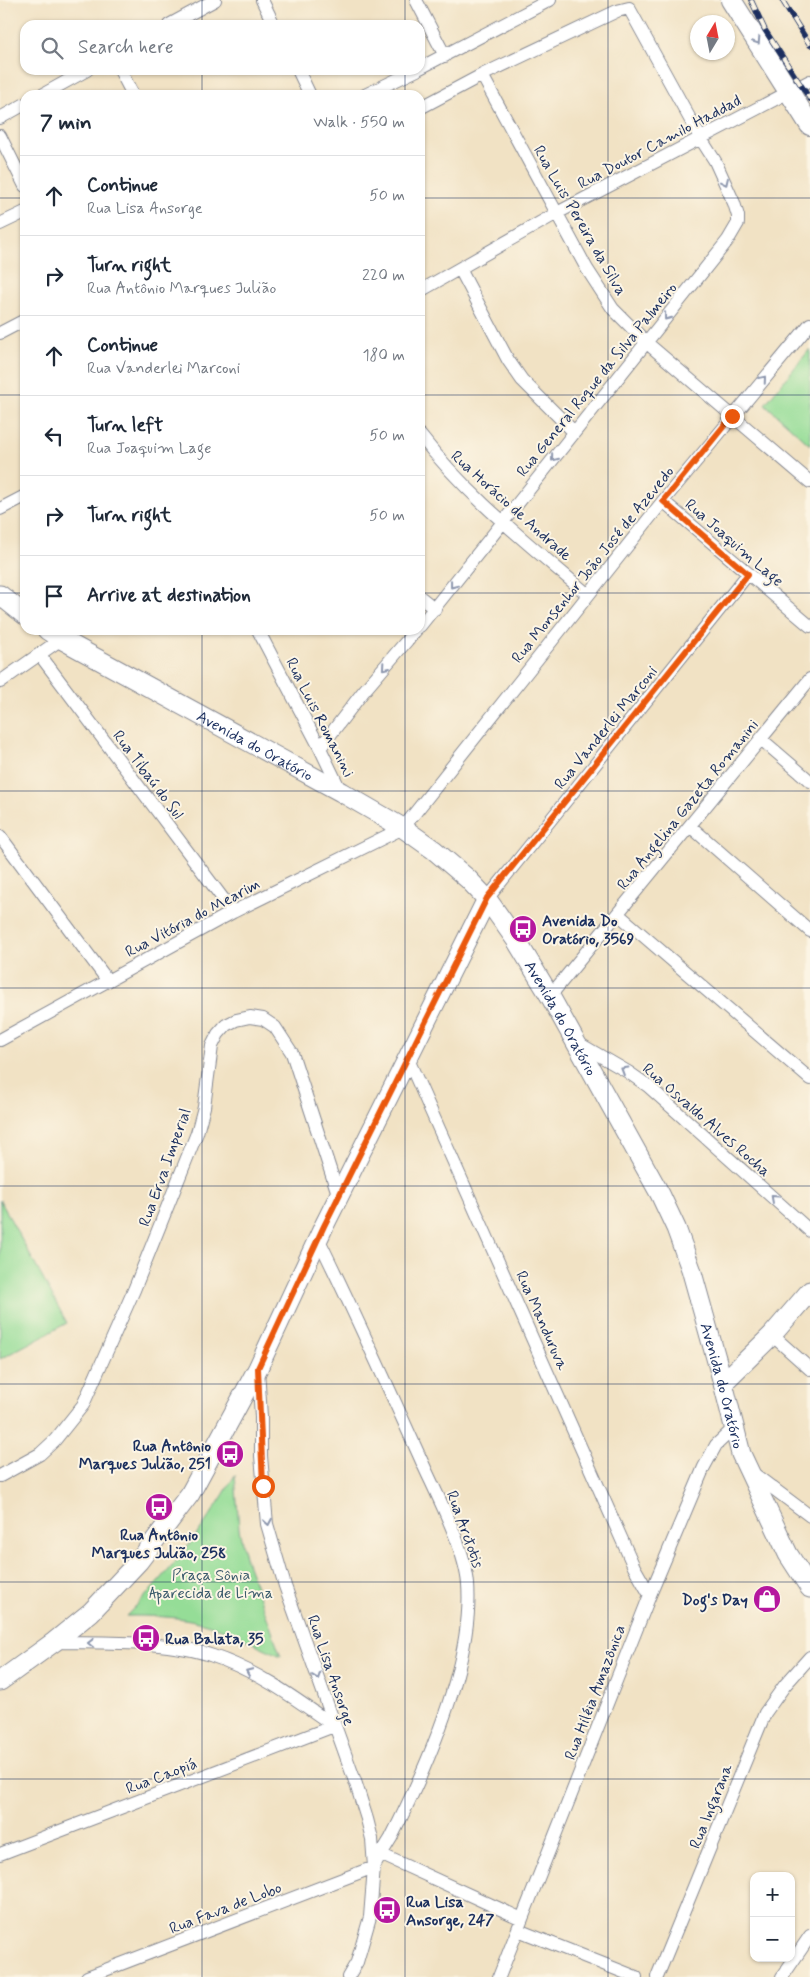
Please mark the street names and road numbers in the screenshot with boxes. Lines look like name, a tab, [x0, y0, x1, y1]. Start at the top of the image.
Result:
street label: Rua Doutor Camilo Haddad	[574, 90, 745, 194]
street label: Rua Luis Pereira da Silva	[528, 142, 631, 300]
street label: Rua General Roque da Silva Palmeiro	[512, 278, 682, 482]
street label: Rua Horácio de Andrade	[446, 446, 576, 566]
street label: Rua Monsenhor João José de Azevedo	[507, 462, 679, 668]
street label: Rua Joaquim Lage	[680, 494, 788, 593]
street label: Rua Luis Romanini	[280, 654, 359, 781]
street label: Rua Vanderlei Marconi	[550, 662, 663, 794]
street label: Avenida do Oratório	[193, 706, 316, 787]
street label: Rua Angelina Gazeta Romanini	[613, 715, 765, 895]
street label: Rua Tibaú do Sul	[107, 726, 188, 824]
street label: Rua Vitória do Mearim	[122, 874, 264, 963]
street label: Avenida do Oratório	[519, 957, 601, 1080]
street label: Rua Osvaldo Alves Rocha	[638, 1059, 775, 1182]
street label: Rua Erva Imperial	[134, 1105, 197, 1230]
street label: Rua Manduruva	[510, 1268, 573, 1374]
street label: Avenida do Oratório	[695, 1320, 748, 1451]
street label: Rua Arctotis	[441, 1488, 488, 1571]
street label: Rua Lisa Ansorge	[302, 1612, 359, 1729]
street label: Rua Hiléia Amazônica	[560, 1622, 631, 1763]
street label: Rua Caopiá	[123, 1753, 200, 1800]
street label: Rua Ingarana	[685, 1761, 739, 1852]
street label: Rua Fava de Lobo	[166, 1877, 285, 1940]

